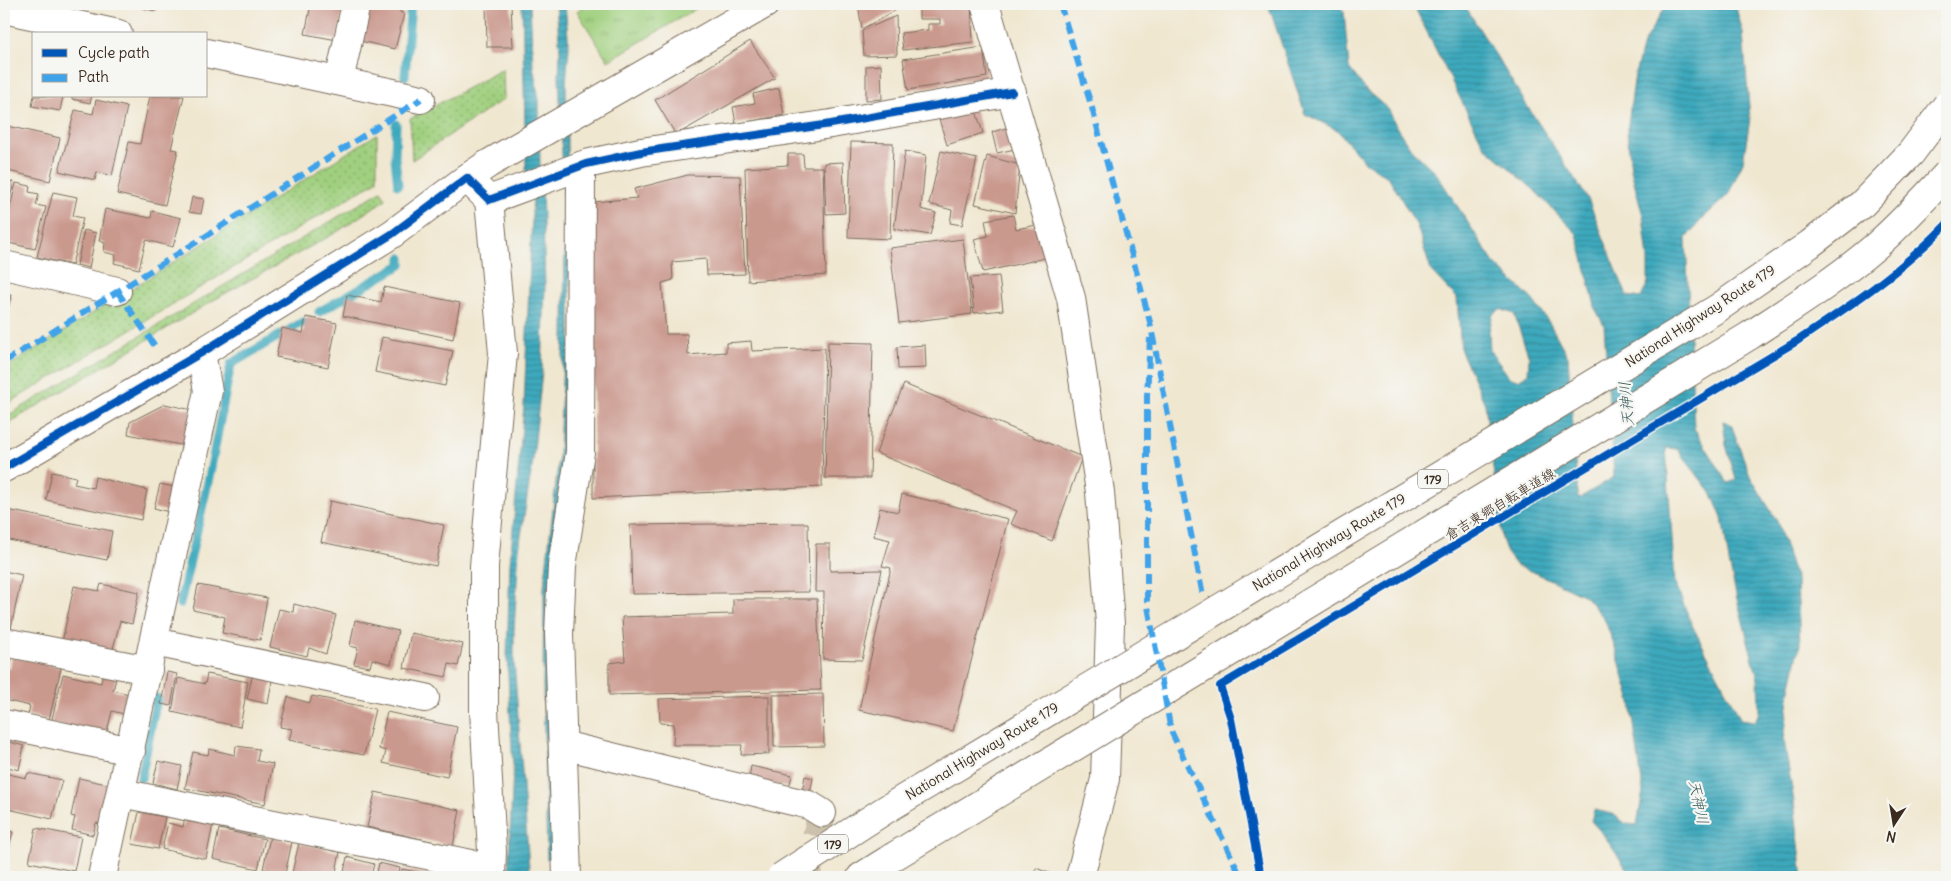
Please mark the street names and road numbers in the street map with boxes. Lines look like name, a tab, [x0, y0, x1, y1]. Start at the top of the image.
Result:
street label: National Highway Route 179	[1621, 261, 1779, 371]
street label: 倉吉東郷自転車道線	[1441, 464, 1559, 544]
road number: 179	[1418, 469, 1448, 488]
street label: National Highway Route 179	[1249, 489, 1409, 595]
street label: National Highway Route 179	[902, 698, 1062, 804]
road number: 179	[818, 834, 848, 854]

